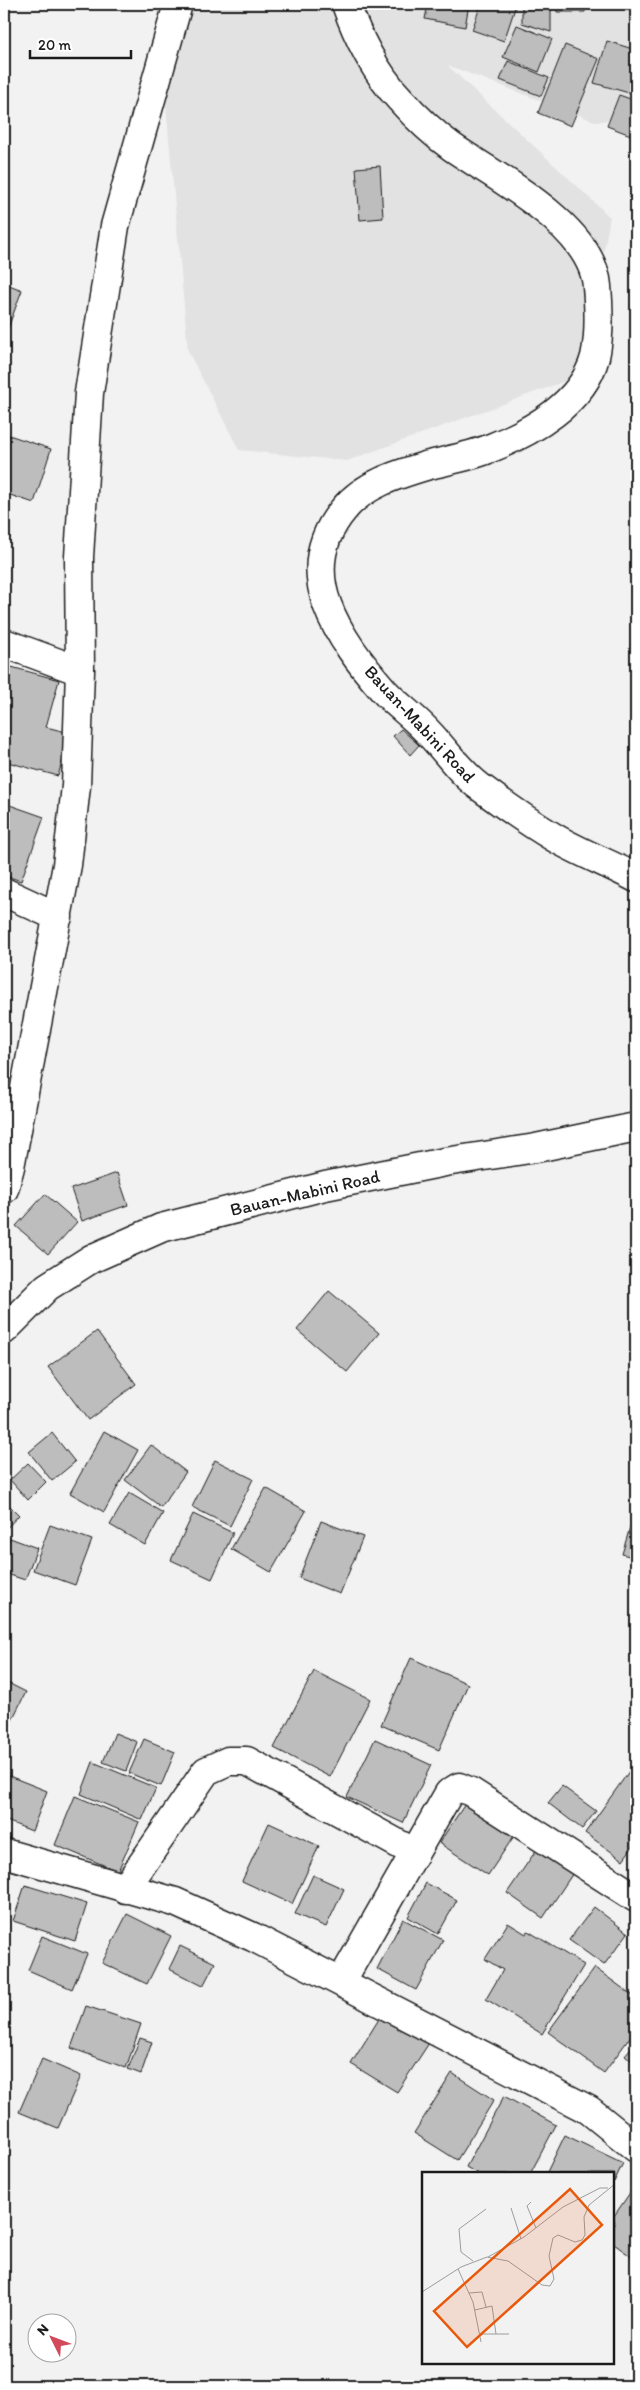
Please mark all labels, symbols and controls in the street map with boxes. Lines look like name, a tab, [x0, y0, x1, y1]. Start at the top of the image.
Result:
scale bar	[30, 28, 131, 60]
text: 20 m	[38, 36, 72, 54]
street label: Bauan-Mabini Road	[360, 661, 480, 788]
street label: Bauan-Mabini Road	[228, 1165, 382, 1221]
inset map	[422, 2172, 615, 2365]
north arrow	[28, 2312, 78, 2362]
text: N	[33, 2320, 52, 2339]

